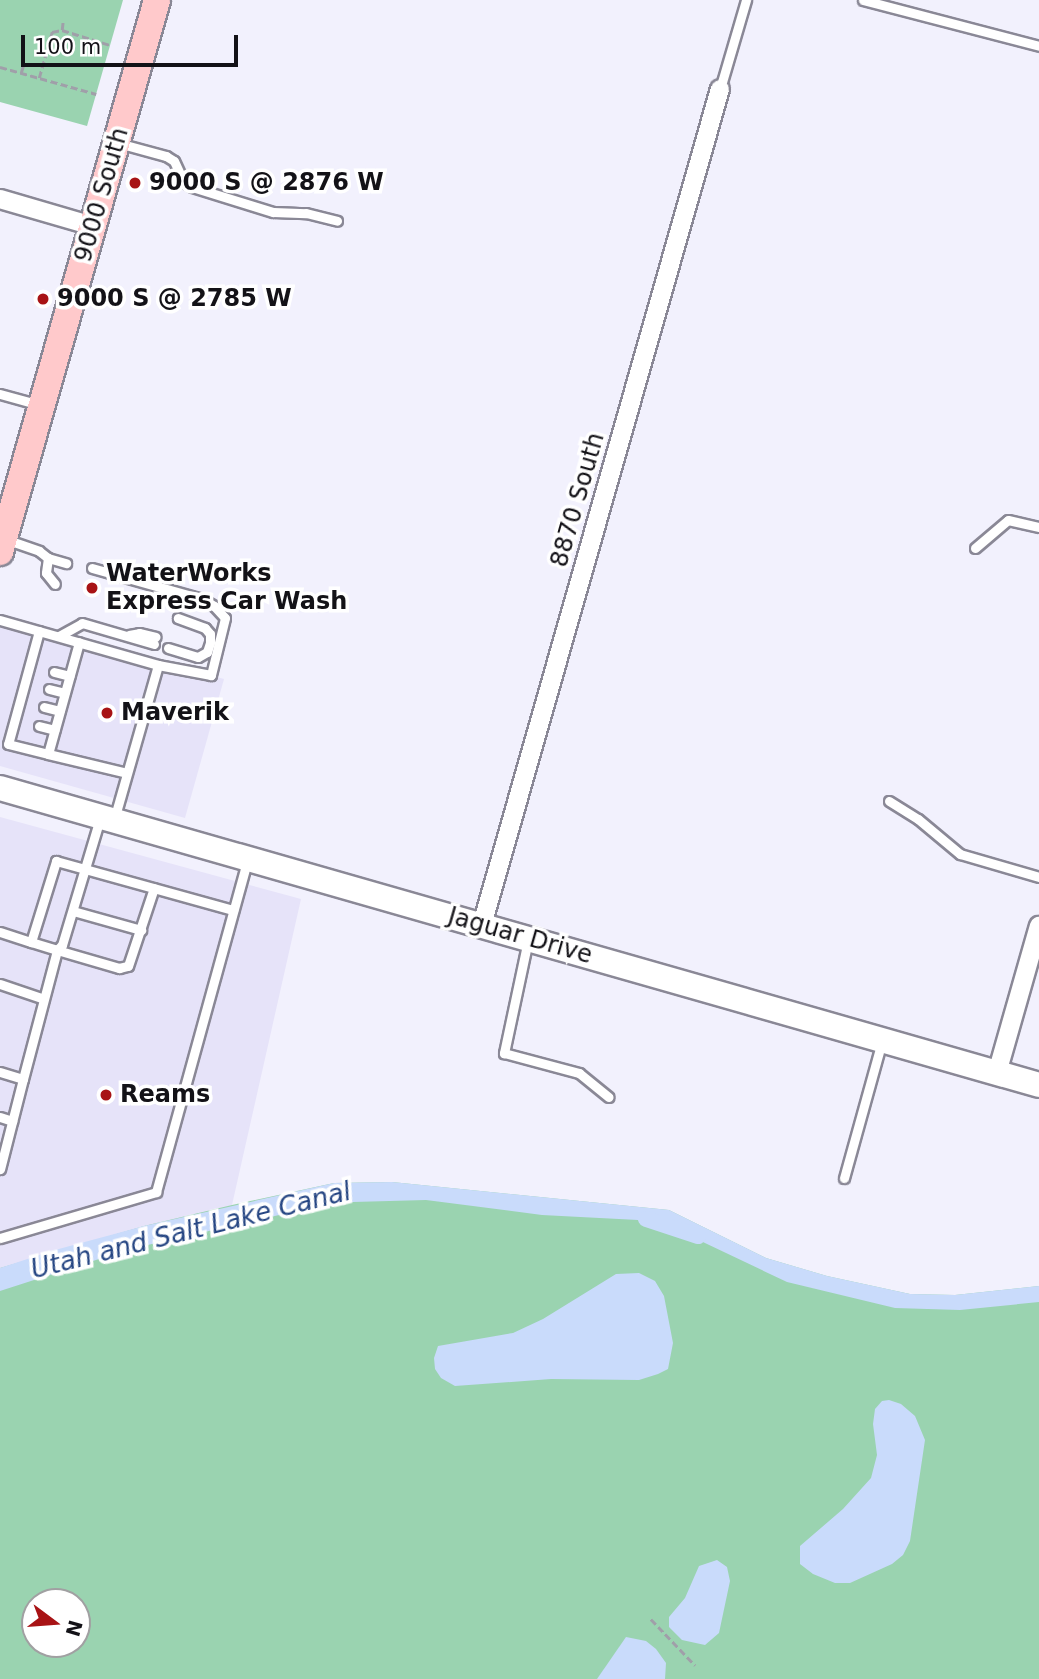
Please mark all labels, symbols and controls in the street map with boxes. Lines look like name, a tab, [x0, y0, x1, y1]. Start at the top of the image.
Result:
scale bar	[24, 21, 242, 65]
text: 100 m	[34, 35, 101, 59]
street label: 9000 South	[69, 124, 135, 266]
place label: 9000 S @ 2876 W	[149, 169, 384, 197]
marker: 9000 S @ 2876 W	[127, 175, 143, 191]
place label: 9000 S @ 2785 W	[57, 285, 292, 313]
marker: 9000 S @ 2785 W	[35, 291, 51, 307]
street label: 8870 South	[545, 429, 611, 571]
place label: WaterWorks Express Car Wash	[106, 560, 347, 616]
marker: WaterWorks Express Car Wash	[84, 580, 100, 596]
place label: Maverik	[121, 699, 229, 727]
marker: Maverik	[99, 705, 115, 721]
street label: Jaguar Drive	[445, 902, 595, 970]
place label: Reams	[120, 1081, 210, 1109]
marker: Reams	[98, 1087, 114, 1103]
water label: Utah and Salt Lake Canal	[28, 1176, 354, 1286]
north arrow	[21, 1588, 91, 1658]
text: N	[61, 1618, 87, 1639]

